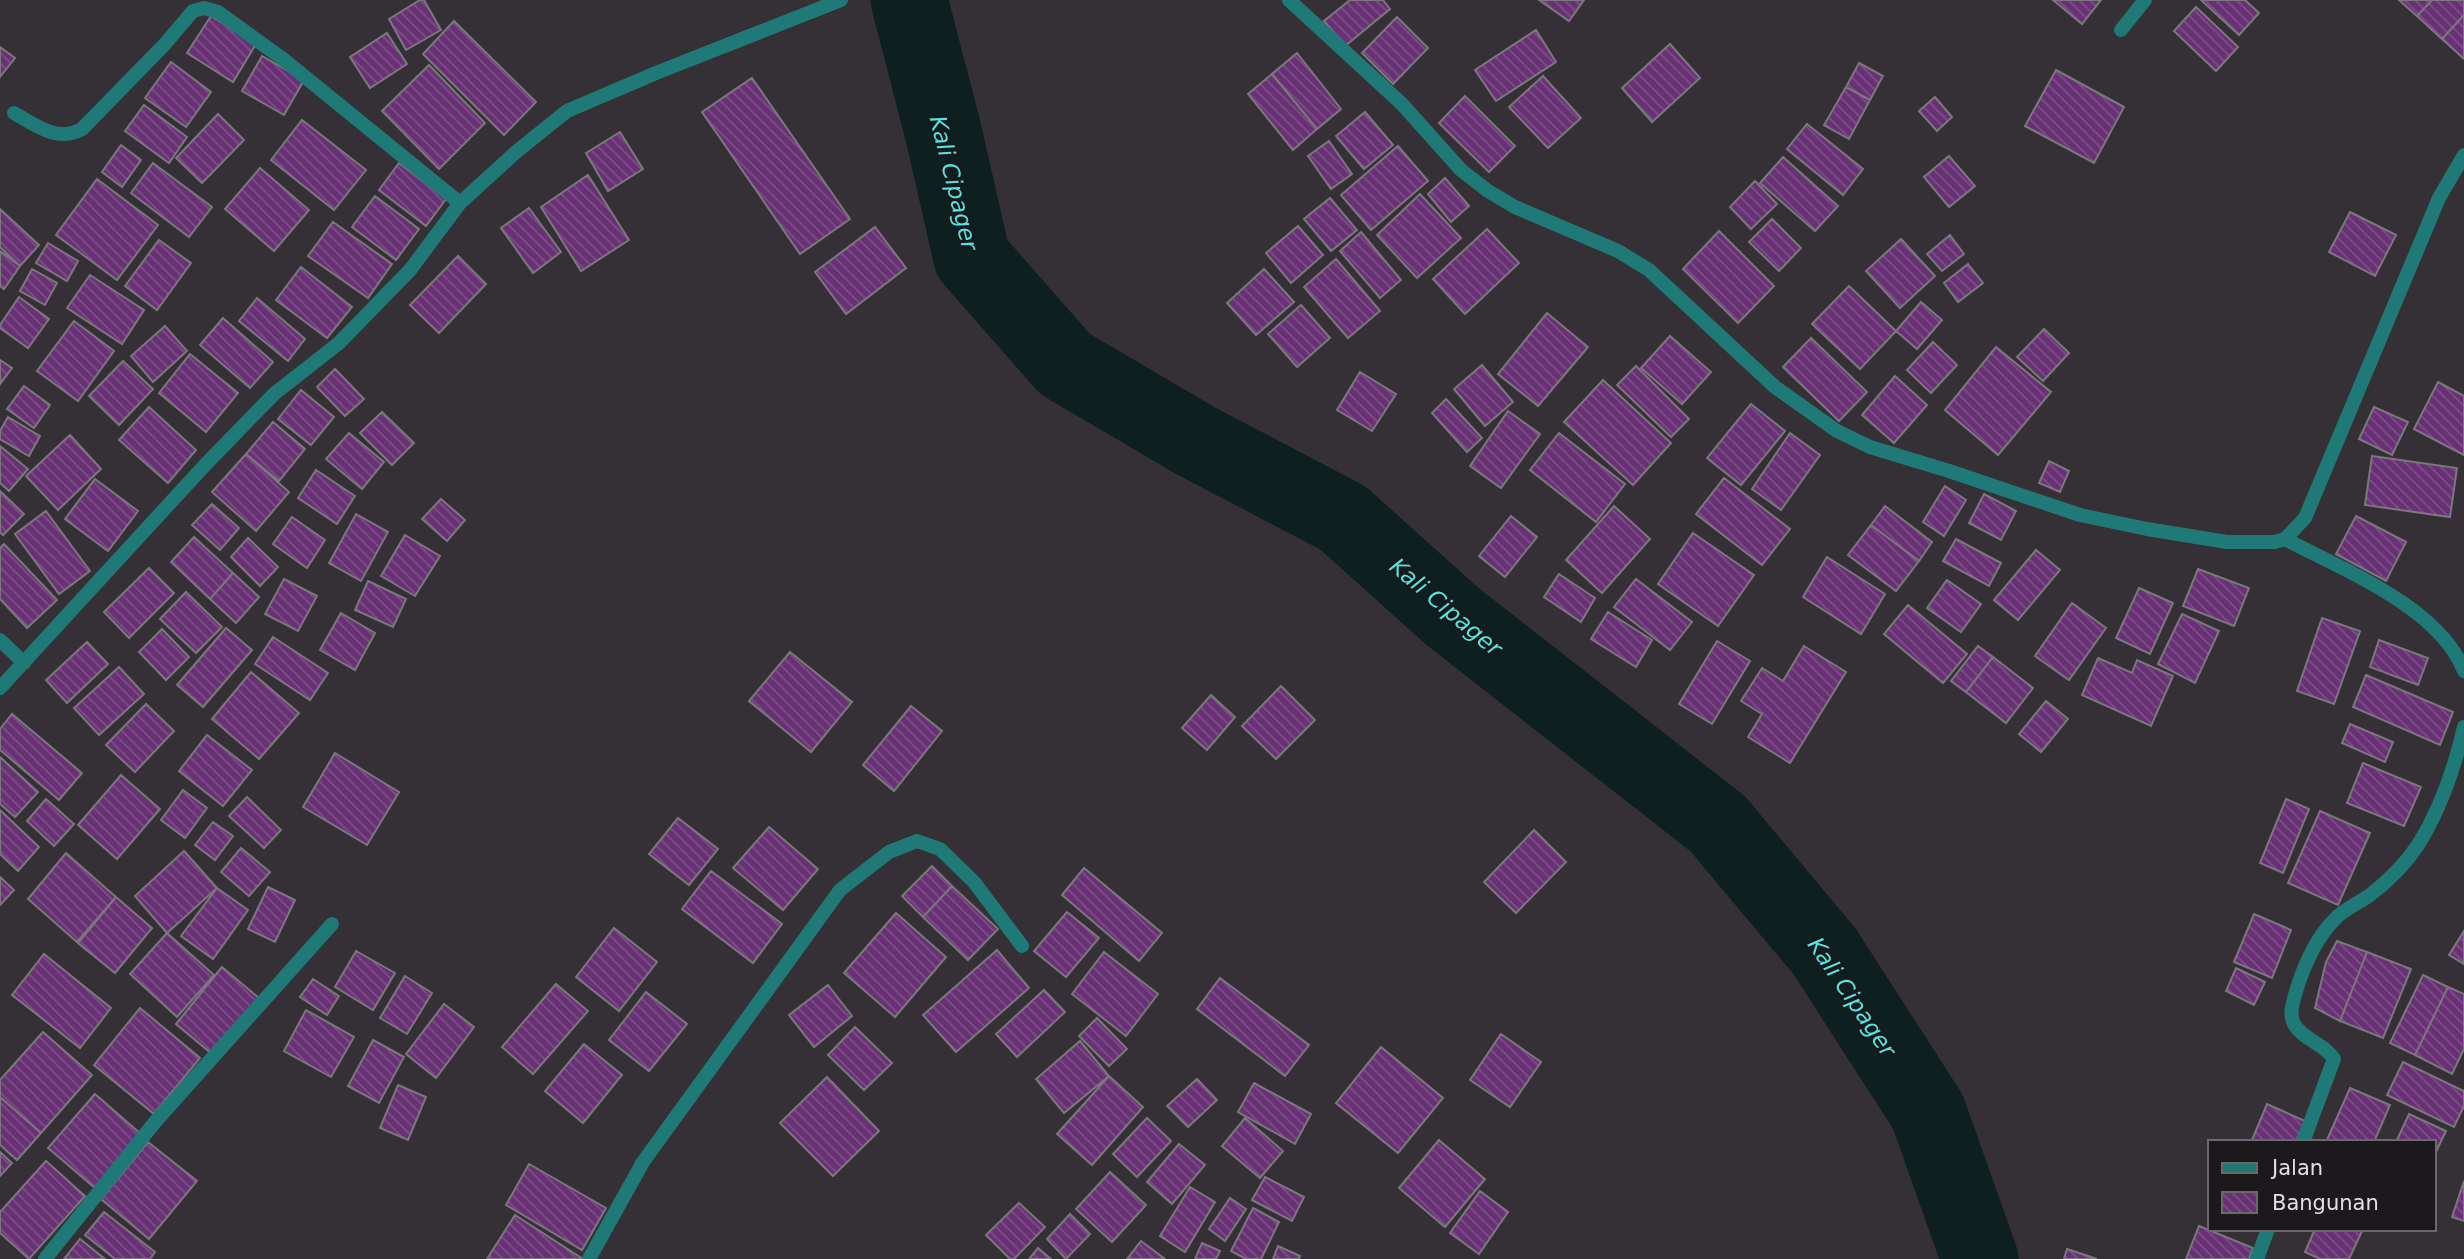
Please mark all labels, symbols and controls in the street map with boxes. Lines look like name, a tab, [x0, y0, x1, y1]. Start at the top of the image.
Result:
water label: Kali Cipager	[925, 113, 984, 254]
water label: Kali Cipager	[1385, 553, 1508, 662]
water label: Kali Cipager	[1803, 933, 1902, 1063]
legend	[2208, 1140, 2436, 1231]
text: Jalan	[2270, 1156, 2323, 1180]
text: Bangunan	[2272, 1191, 2379, 1215]

